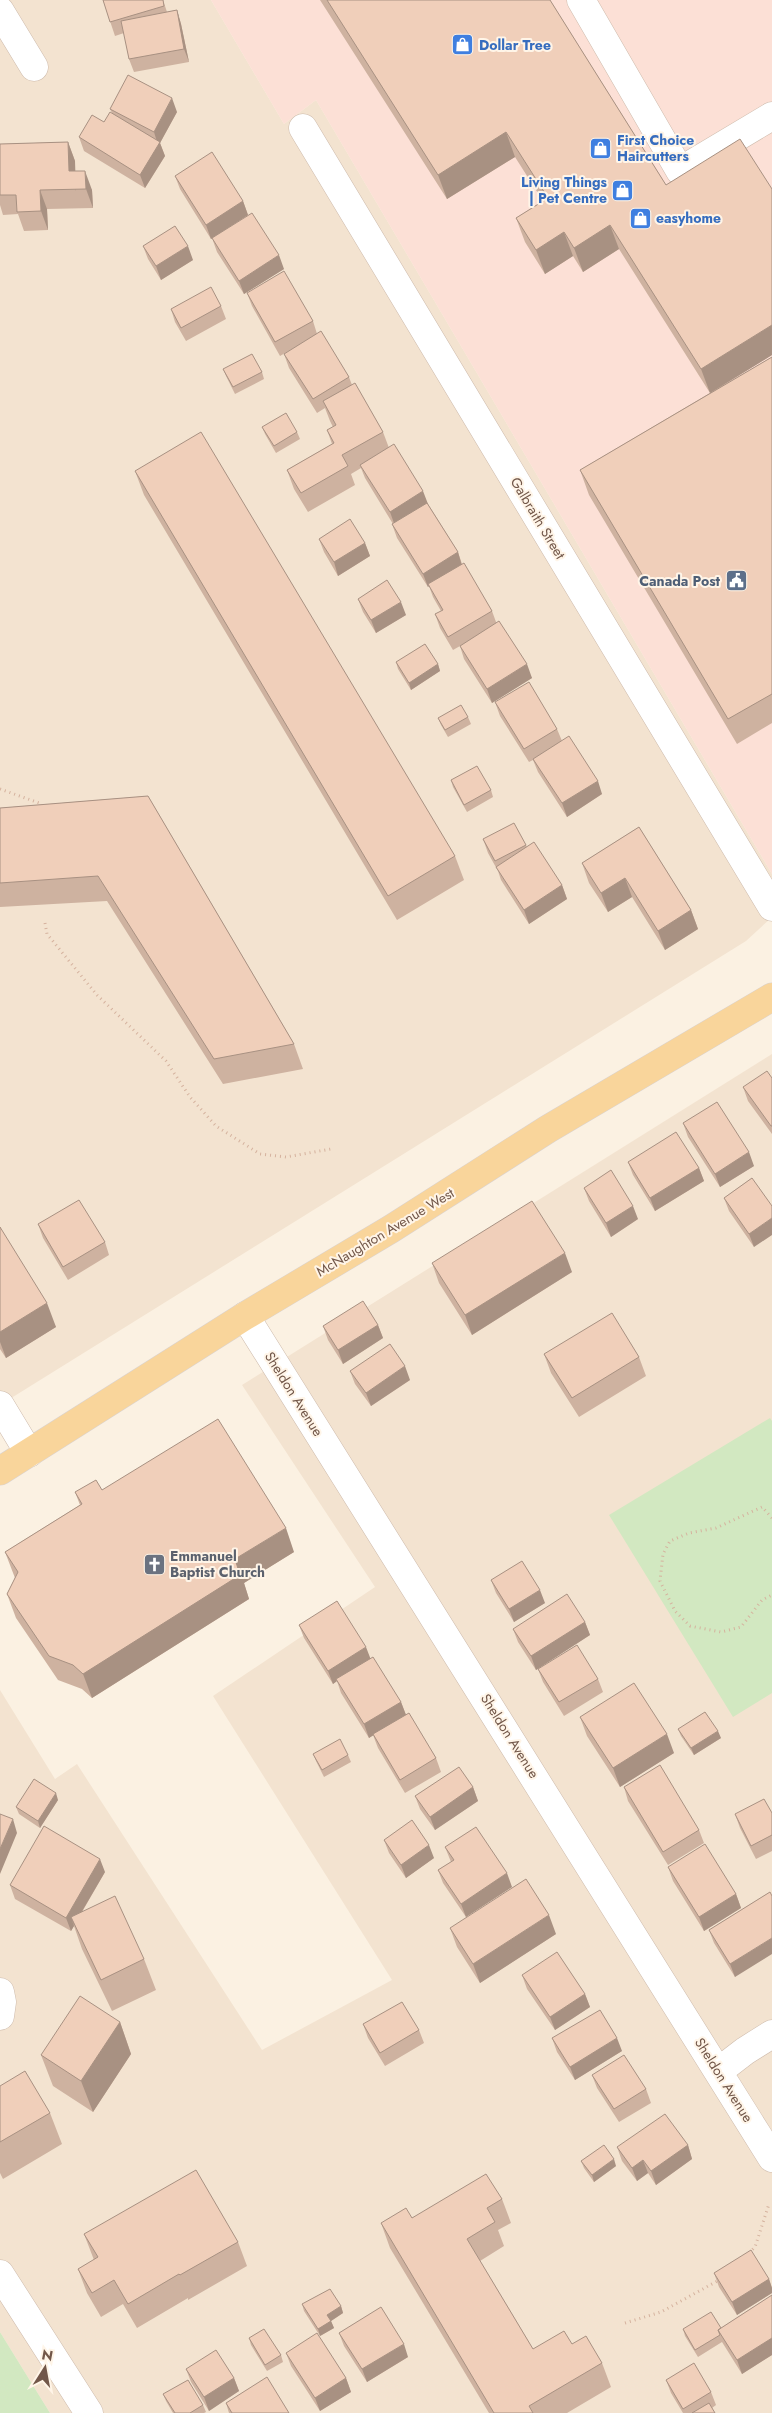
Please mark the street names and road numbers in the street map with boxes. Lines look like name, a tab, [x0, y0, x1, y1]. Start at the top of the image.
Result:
street label: Galbraith Street	[506, 473, 571, 563]
street label: McNaughton Avenue West	[312, 1183, 458, 1281]
street label: Sheldon Avenue	[260, 1348, 328, 1440]
street label: Sheldon Avenue	[476, 1690, 544, 1782]
street label: Sheldon Avenue	[690, 2034, 758, 2126]

